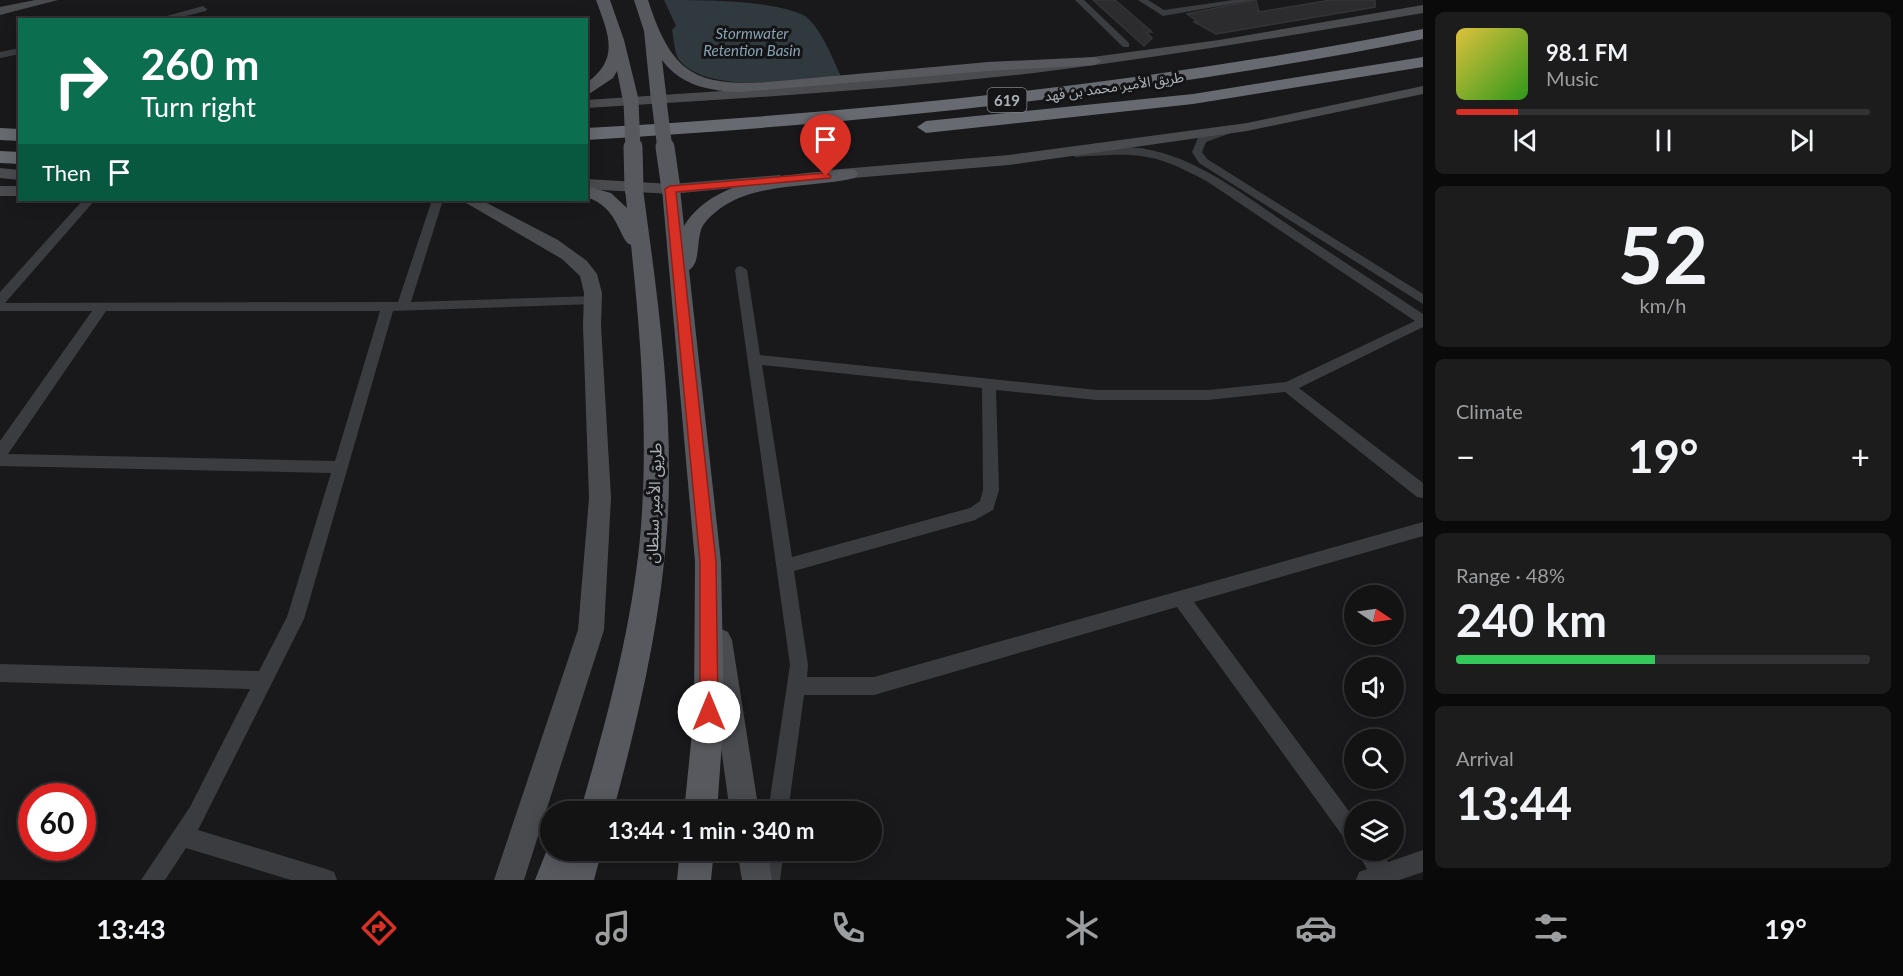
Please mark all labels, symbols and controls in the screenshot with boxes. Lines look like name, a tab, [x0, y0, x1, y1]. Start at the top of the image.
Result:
water label: Stormwater Retention Basin	[703, 24, 801, 59]
text: 260 m	[141, 39, 259, 89]
text: 98.1 FM	[1546, 39, 1628, 66]
icon: right	[42, 42, 120, 120]
text: Music	[1546, 66, 1599, 90]
street label: طريق الأمير محمد بن فهد	[1043, 68, 1185, 106]
road number: 619	[988, 88, 1026, 112]
text: Turn right	[141, 90, 256, 123]
pin	[800, 114, 851, 176]
icon: arrive	[809, 123, 842, 156]
icon: previous	[1509, 124, 1542, 157]
icon: pause	[1647, 124, 1680, 157]
icon: next	[1785, 124, 1818, 157]
icon: arrive	[103, 156, 136, 189]
text: Then	[42, 159, 91, 186]
text: 52	[1618, 207, 1708, 301]
text: km/h	[1640, 293, 1686, 317]
text: Climate	[1456, 399, 1523, 423]
text: 19°	[1628, 429, 1698, 483]
text: −	[1456, 436, 1475, 476]
text: +	[1851, 436, 1870, 476]
street label: طريق الأمير سلطان	[641, 442, 667, 564]
text: Range · 48%	[1456, 563, 1565, 587]
north arrow	[1344, 585, 1404, 645]
map controls	[1344, 585, 1404, 861]
text: 240 km	[1456, 593, 1607, 647]
button: sound	[1344, 657, 1404, 717]
position arrow	[677, 680, 741, 744]
button: search	[1344, 729, 1404, 789]
text: Arrival	[1456, 746, 1514, 770]
text: 13:44	[1456, 776, 1572, 830]
speed limit sign: 60	[18, 783, 96, 861]
button: layers	[1344, 801, 1404, 861]
text: 13:44 · 1 min · 340 m	[608, 817, 814, 844]
icon: directions	[358, 907, 400, 949]
icon: music	[592, 907, 634, 949]
icon: phone	[827, 907, 869, 949]
icon: climate	[1061, 907, 1103, 949]
icon: car	[1295, 907, 1337, 949]
icon: filters	[1530, 907, 1572, 949]
text: 13:43	[96, 912, 166, 945]
text: 19°	[1764, 912, 1807, 945]

